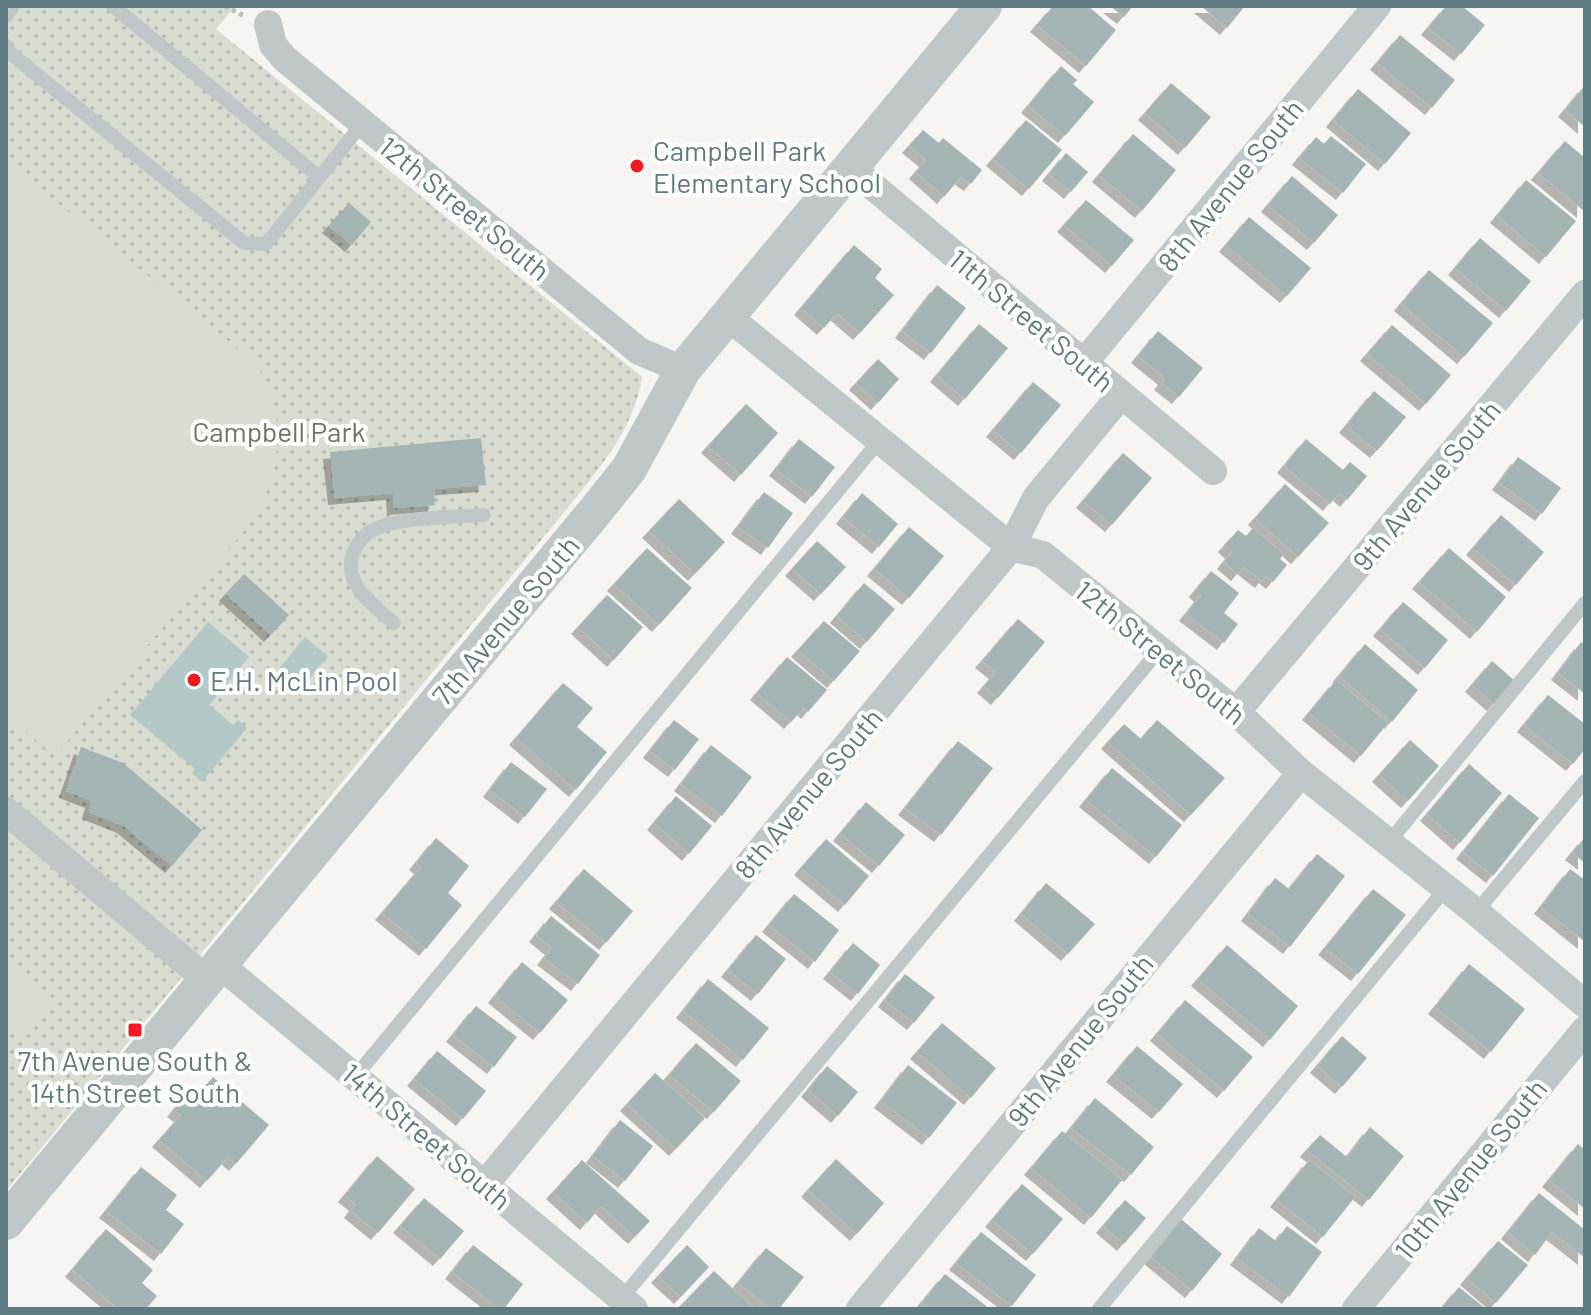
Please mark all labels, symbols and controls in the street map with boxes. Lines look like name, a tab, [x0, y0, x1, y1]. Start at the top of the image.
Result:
street label: 8th Avenue South	[1150, 92, 1310, 278]
street label: 12th Street South	[373, 129, 557, 287]
place label: Campbell Park Elementary School	[653, 133, 881, 199]
marker: Campbell Park Elementary School	[628, 157, 646, 175]
street label: 11th Street South	[943, 241, 1121, 399]
street label: 9th Avenue South	[1345, 393, 1507, 577]
park label: Campbell Park	[192, 414, 366, 448]
street label: 7th Avenue South	[424, 528, 586, 712]
street label: 12th Street South	[1069, 573, 1253, 731]
place label: E.H. McLin Pool	[210, 663, 398, 697]
marker: E.H. McLin Pool	[185, 671, 203, 689]
street label: 8th Avenue South	[727, 701, 889, 885]
street label: 9th Avenue South	[1000, 947, 1160, 1133]
marker: 7th Avenue South & 14th Street South	[126, 1021, 144, 1039]
place label: 7th Avenue South & 14th Street South	[18, 1043, 252, 1109]
street label: 14th Street South	[336, 1055, 518, 1217]
street label: 10th Avenue South	[1387, 1072, 1553, 1266]

